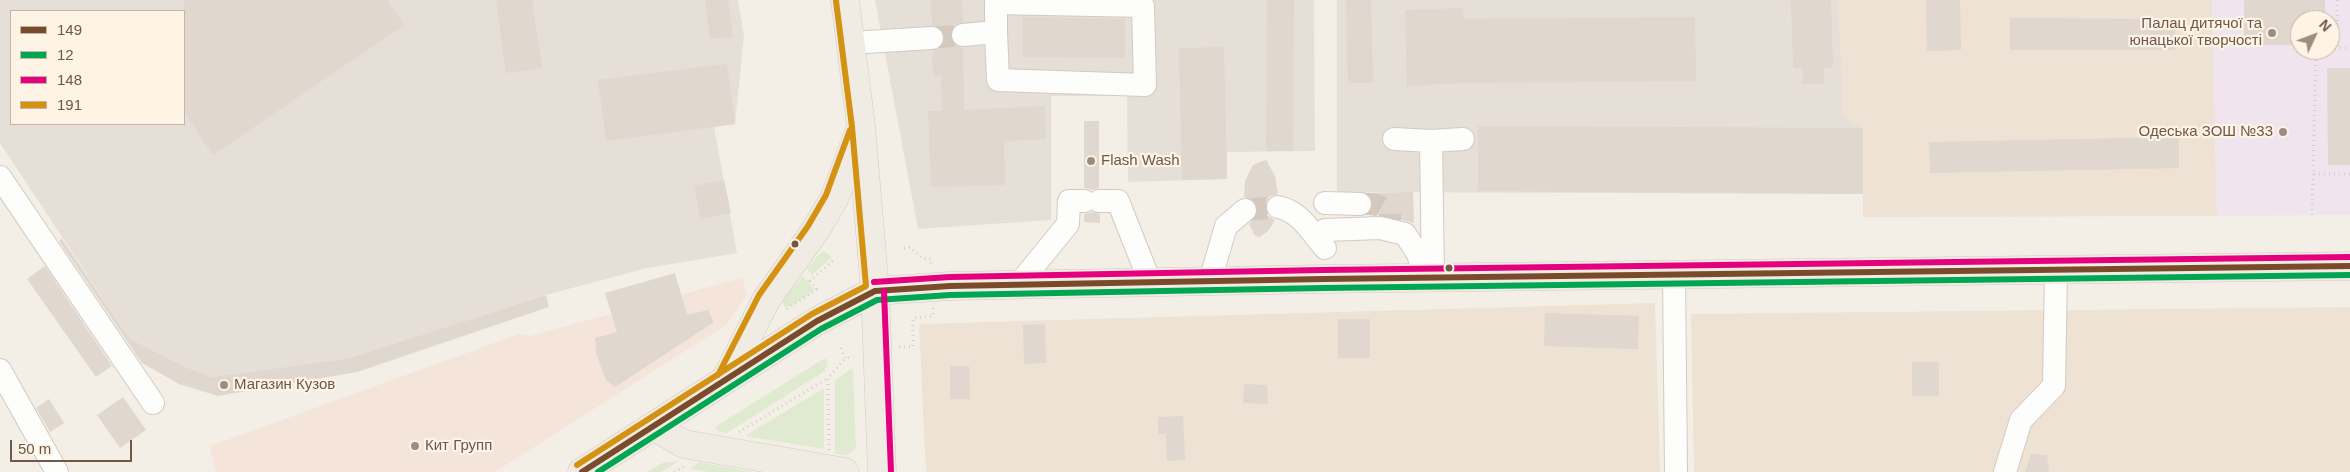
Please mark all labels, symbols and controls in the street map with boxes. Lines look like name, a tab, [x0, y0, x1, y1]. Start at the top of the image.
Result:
legend	[10, 10, 185, 125]
north arrow	[2290, 10, 2340, 60]
place label: Палац дитячої та юнацької творчості	[2129, 15, 2262, 50]
text: N	[2316, 16, 2335, 35]
text: 149	[57, 21, 82, 38]
marker: Палац дитячої та юнацької творчості	[2266, 27, 2278, 39]
text: 12	[57, 46, 74, 63]
text: 148	[57, 71, 82, 88]
text: 191	[57, 96, 82, 113]
place label: Одеська ЗОШ №33	[2139, 123, 2273, 141]
marker: Одеська ЗОШ №33	[2277, 126, 2289, 138]
place label: Flash Wash	[1101, 152, 1180, 170]
marker: Flash Wash	[1085, 155, 1097, 167]
unlabelled marker	[790, 239, 800, 249]
unlabelled marker	[1444, 263, 1454, 273]
place label: Магазин Кузов	[234, 376, 335, 394]
marker: Магазин Кузов	[218, 379, 230, 391]
scale bar	[12, 430, 135, 462]
place label: Кит Групп	[425, 437, 492, 455]
text: 50 m	[18, 440, 51, 457]
marker: Кит Групп	[409, 440, 421, 452]

